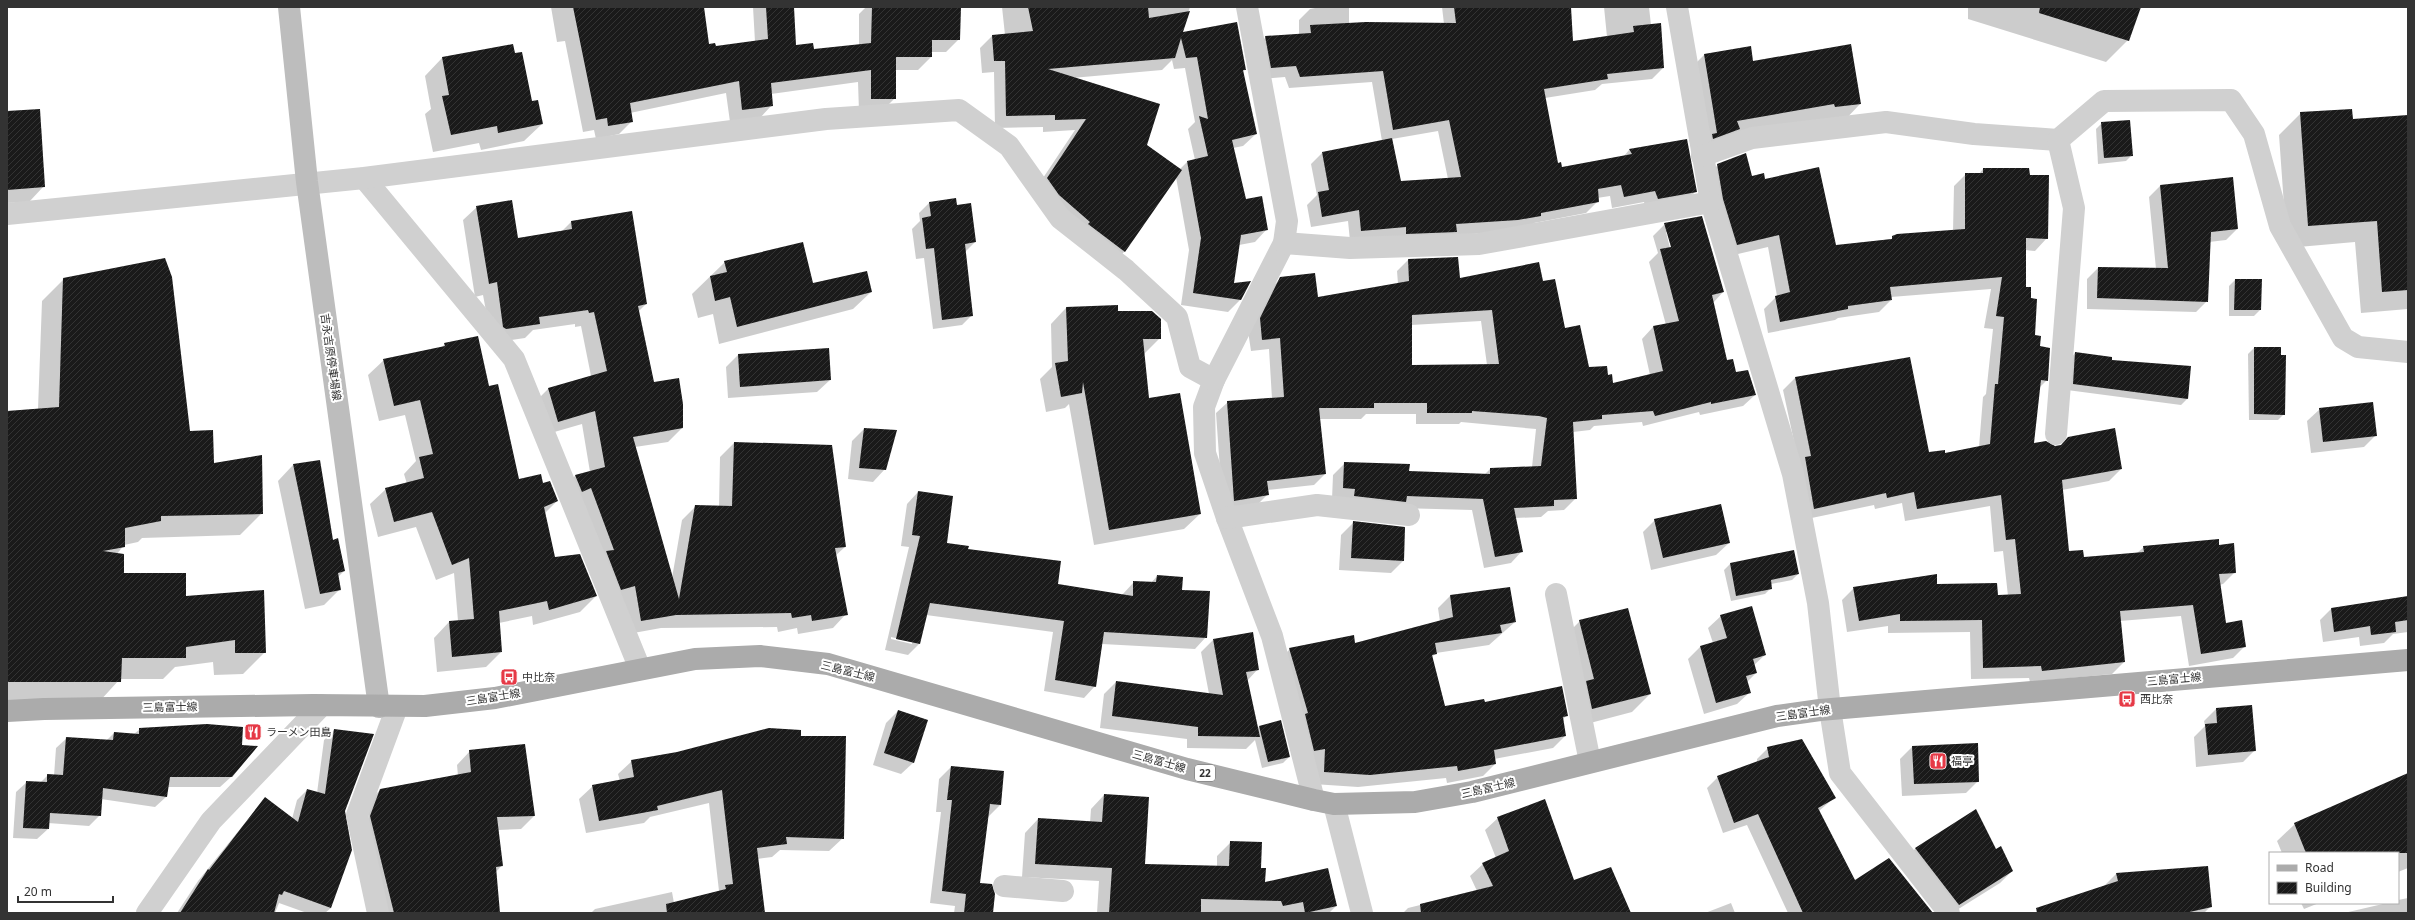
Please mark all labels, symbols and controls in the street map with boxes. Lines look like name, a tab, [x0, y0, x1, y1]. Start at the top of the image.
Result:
street label: 吉永吉原停車場線	[318, 312, 345, 402]
street label: 三島富士線	[820, 657, 877, 684]
bus stop icon: 中比奈	[499, 667, 519, 687]
place label: 中比奈	[522, 669, 555, 684]
street label: 三島富士線	[2146, 669, 2202, 688]
street label: 三島富士線	[465, 685, 521, 708]
bus stop icon: 西比奈	[2117, 689, 2137, 709]
place label: 西比奈	[2140, 691, 2173, 706]
street label: 三島富士線	[142, 699, 198, 714]
street label: 三島富士線	[1775, 701, 1831, 724]
restaurant icon: ラーメン田島	[243, 722, 263, 742]
place label: ラーメン田島	[266, 724, 332, 739]
street label: 三島富士線	[1131, 746, 1188, 775]
restaurant icon: 福亭	[1928, 751, 1948, 771]
place label: 福亭	[1951, 753, 1973, 768]
road number: 22	[1195, 765, 1215, 781]
street label: 三島富士線	[1459, 774, 1516, 801]
legend	[2269, 852, 2399, 904]
text: Road	[2305, 859, 2334, 876]
scale bar	[18, 878, 113, 904]
text: Building	[2305, 879, 2352, 896]
text: 20 m	[24, 883, 52, 900]

